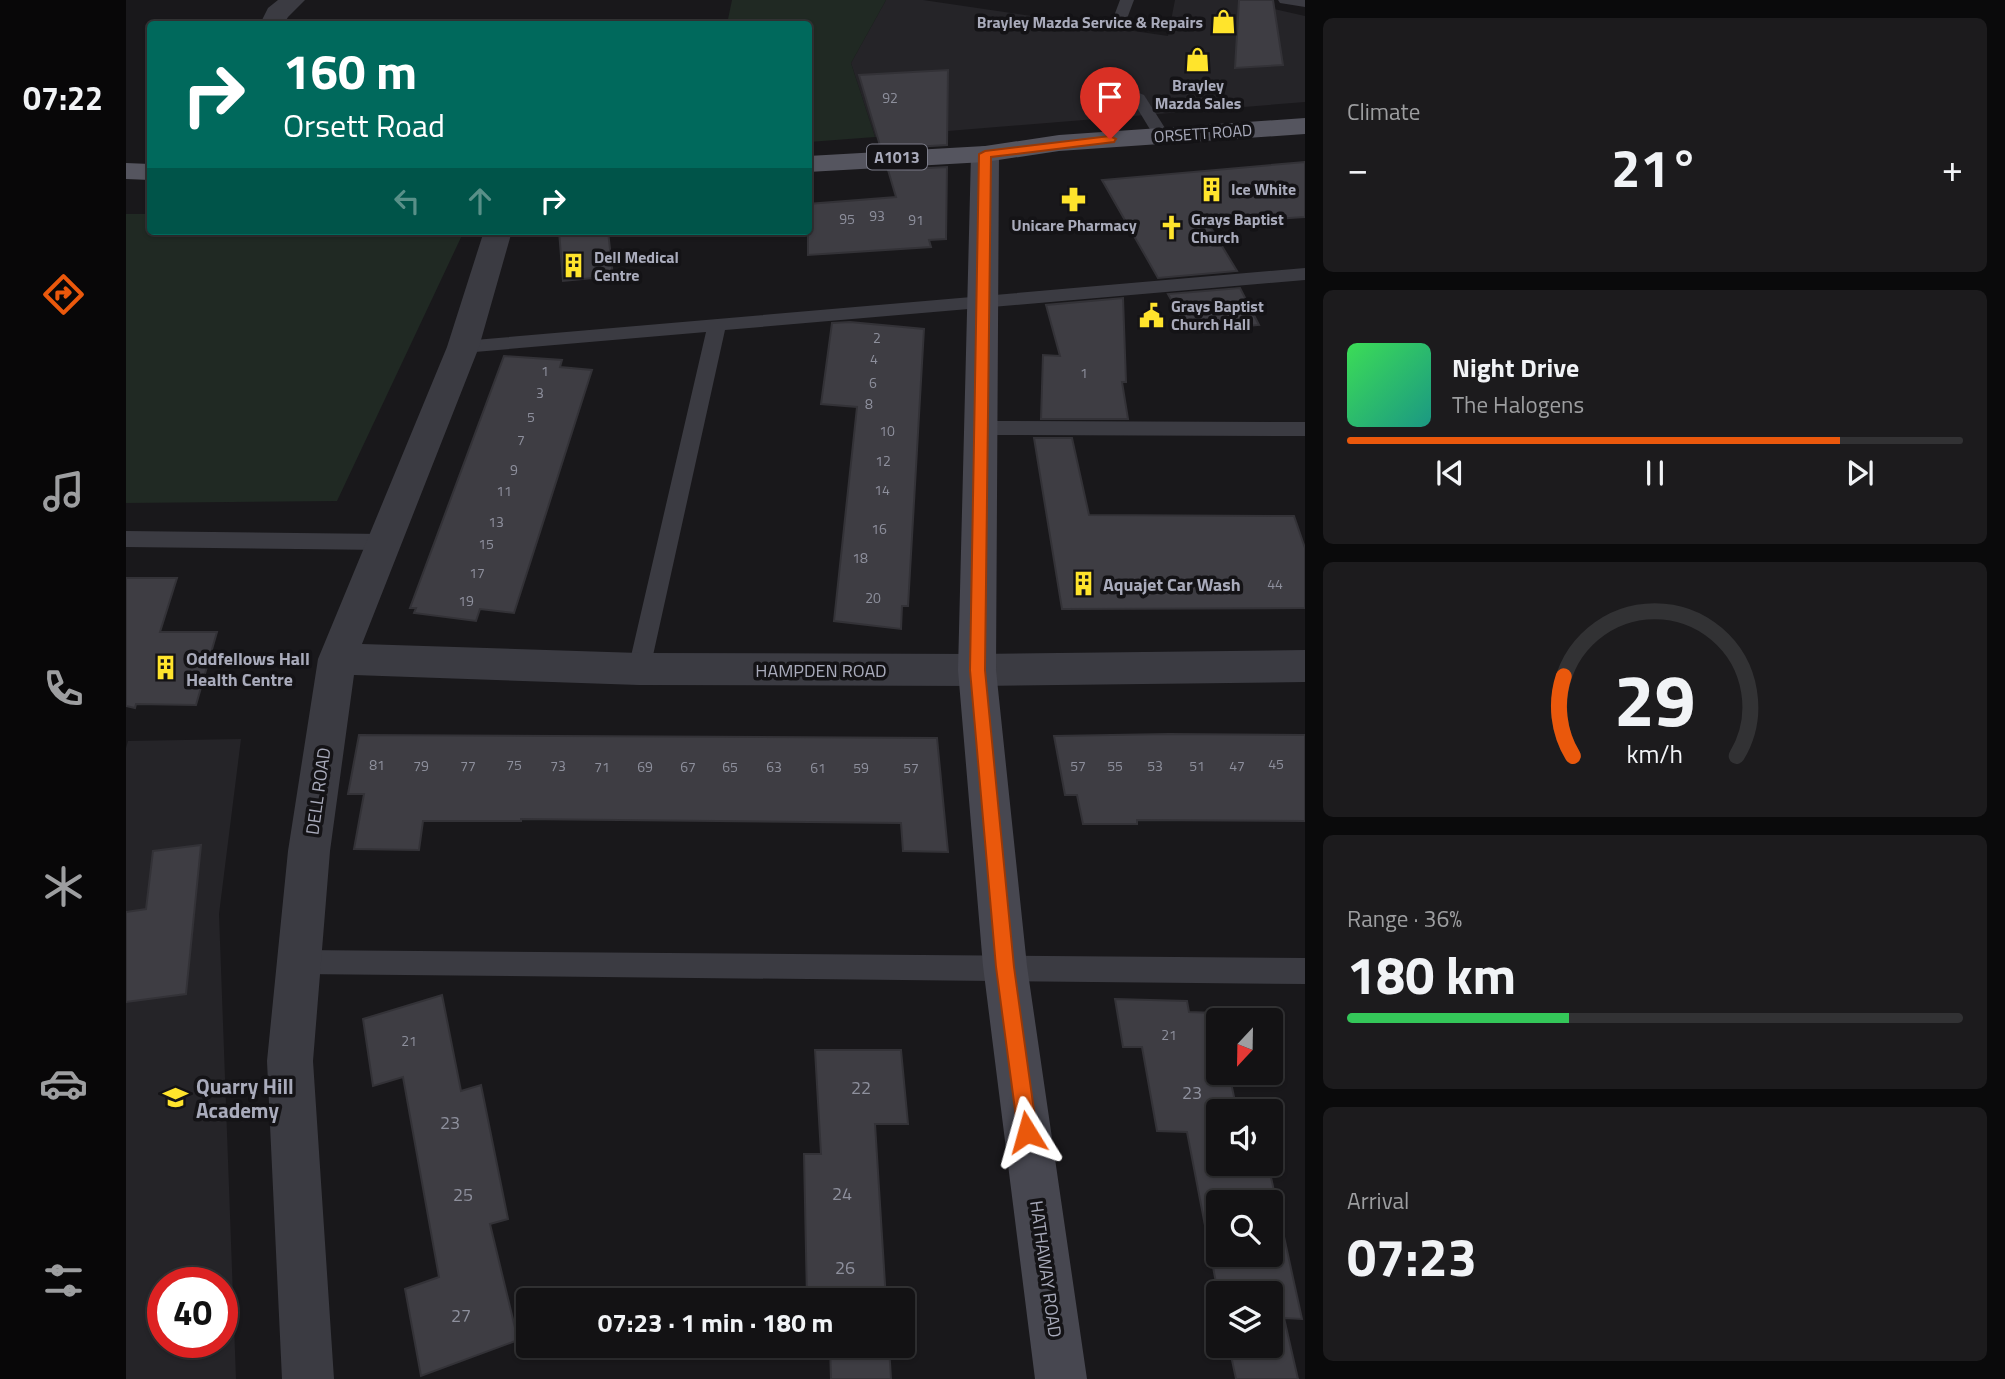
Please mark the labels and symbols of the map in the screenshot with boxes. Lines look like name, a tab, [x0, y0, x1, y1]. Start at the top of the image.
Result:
shop icon: Brayley Mazda Service & Repairs	[1209, 8, 1237, 36]
place label: Brayley Mazda Service & Repairs	[977, 10, 1203, 34]
shop icon: Brayley Mazda Sales	[1184, 45, 1212, 73]
pin	[1080, 67, 1140, 139]
place label: Brayley Mazda Sales	[1155, 73, 1241, 115]
house number: 92	[882, 87, 898, 108]
street label: ORSETT ROAD	[1153, 118, 1253, 148]
road number: A1013	[867, 144, 927, 169]
building icon: Ice White	[1197, 175, 1225, 203]
place label: Ice White	[1231, 177, 1296, 201]
pharmacy icon: Unicare Pharmacy	[1060, 185, 1088, 213]
house number: 93	[869, 205, 885, 226]
place label: Grays Baptist Church	[1191, 207, 1284, 249]
house number: 95	[839, 208, 855, 229]
house number: 91	[908, 209, 924, 230]
place label: Unicare Pharmacy	[1011, 213, 1137, 237]
church icon: Grays Baptist Church	[1157, 214, 1185, 242]
place label: Dell Medical Centre	[594, 245, 679, 287]
building icon: Dell Medical Centre	[560, 252, 588, 280]
place label: Grays Baptist Church Hall	[1171, 294, 1264, 336]
public building icon: Grays Baptist Church Hall	[1137, 301, 1165, 329]
house number: 2	[873, 327, 881, 348]
house number: 4	[870, 348, 878, 369]
house number: 1	[541, 360, 549, 381]
house number: 1	[1080, 362, 1088, 383]
house number: 6	[869, 372, 877, 393]
house number: 3	[536, 382, 544, 403]
house number: 8	[865, 393, 873, 414]
house number: 5	[527, 406, 535, 427]
house number: 10	[879, 420, 895, 441]
house number: 7	[517, 429, 525, 450]
house number: 12	[875, 450, 891, 471]
house number: 9	[510, 459, 518, 480]
house number: 14	[874, 479, 890, 500]
house number: 11	[496, 480, 512, 501]
house number: 13	[488, 511, 504, 532]
house number: 16	[871, 518, 887, 539]
house number: 15	[478, 533, 494, 554]
house number: 18	[852, 547, 868, 568]
house number: 17	[469, 562, 485, 583]
building icon: Aquajet Car Wash	[1069, 570, 1097, 598]
place label: Aquajet Car Wash	[1103, 571, 1241, 598]
house number: 44	[1267, 573, 1283, 594]
house number: 20	[865, 587, 881, 608]
house number: 19	[458, 590, 474, 611]
place label: Oddfellows Hall Health Centre	[186, 645, 310, 693]
building icon: Oddfellows Hall Health Centre	[152, 654, 180, 682]
street label: HAMPDEN ROAD	[755, 657, 887, 684]
street label: DELL ROAD	[299, 746, 337, 836]
house number: 45	[1268, 753, 1284, 774]
house number: 81	[369, 754, 385, 775]
house number: 75	[506, 754, 522, 775]
house number: 79	[413, 755, 429, 776]
house number: 77	[460, 755, 476, 776]
house number: 73	[550, 755, 566, 776]
house number: 57	[1070, 755, 1086, 776]
house number: 55	[1107, 755, 1123, 776]
house number: 53	[1147, 755, 1163, 776]
house number: 51	[1189, 755, 1205, 776]
house number: 47	[1229, 755, 1245, 776]
house number: 71	[594, 756, 610, 777]
house number: 69	[637, 756, 653, 777]
house number: 67	[680, 756, 696, 777]
house number: 65	[722, 756, 738, 777]
house number: 63	[766, 756, 782, 777]
house number: 61	[810, 757, 826, 778]
house number: 59	[853, 757, 869, 778]
house number: 57	[903, 757, 919, 778]
north arrow	[1206, 1008, 1283, 1085]
house number: 21	[1161, 1024, 1177, 1045]
house number: 21	[401, 1030, 417, 1051]
place label: Quarry Hill Academy	[196, 1070, 294, 1126]
house number: 22	[851, 1074, 871, 1101]
house number: 23	[1182, 1079, 1202, 1106]
school or university icon: Quarry Hill Academy	[162, 1084, 190, 1112]
position arrow	[990, 1095, 1064, 1169]
house number: 23	[440, 1109, 460, 1136]
house number: 24	[832, 1180, 852, 1207]
house number: 25	[453, 1181, 473, 1208]
street label: HATHAWAY ROAD	[1023, 1199, 1069, 1339]
house number: 26	[835, 1254, 855, 1281]
speed limit sign: 40	[147, 1267, 238, 1358]
house number: 27	[451, 1302, 471, 1329]

